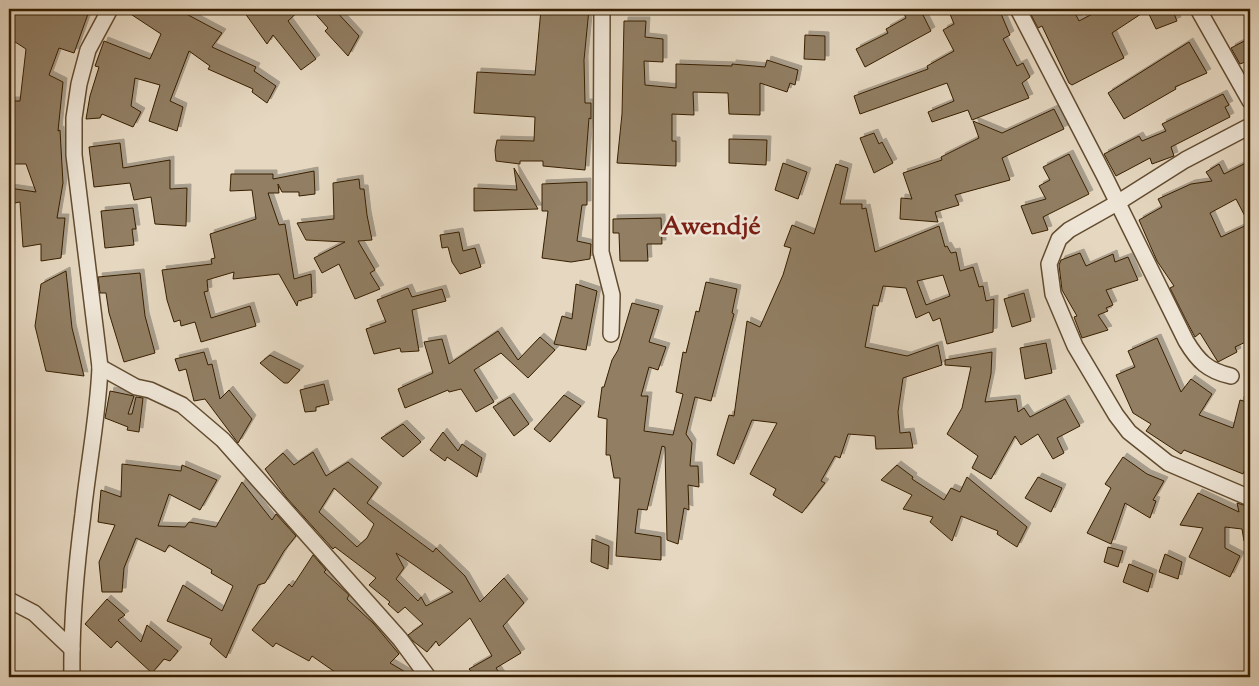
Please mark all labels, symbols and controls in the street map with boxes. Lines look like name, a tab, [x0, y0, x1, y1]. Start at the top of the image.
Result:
district label: Awendjé	[661, 209, 761, 246]

